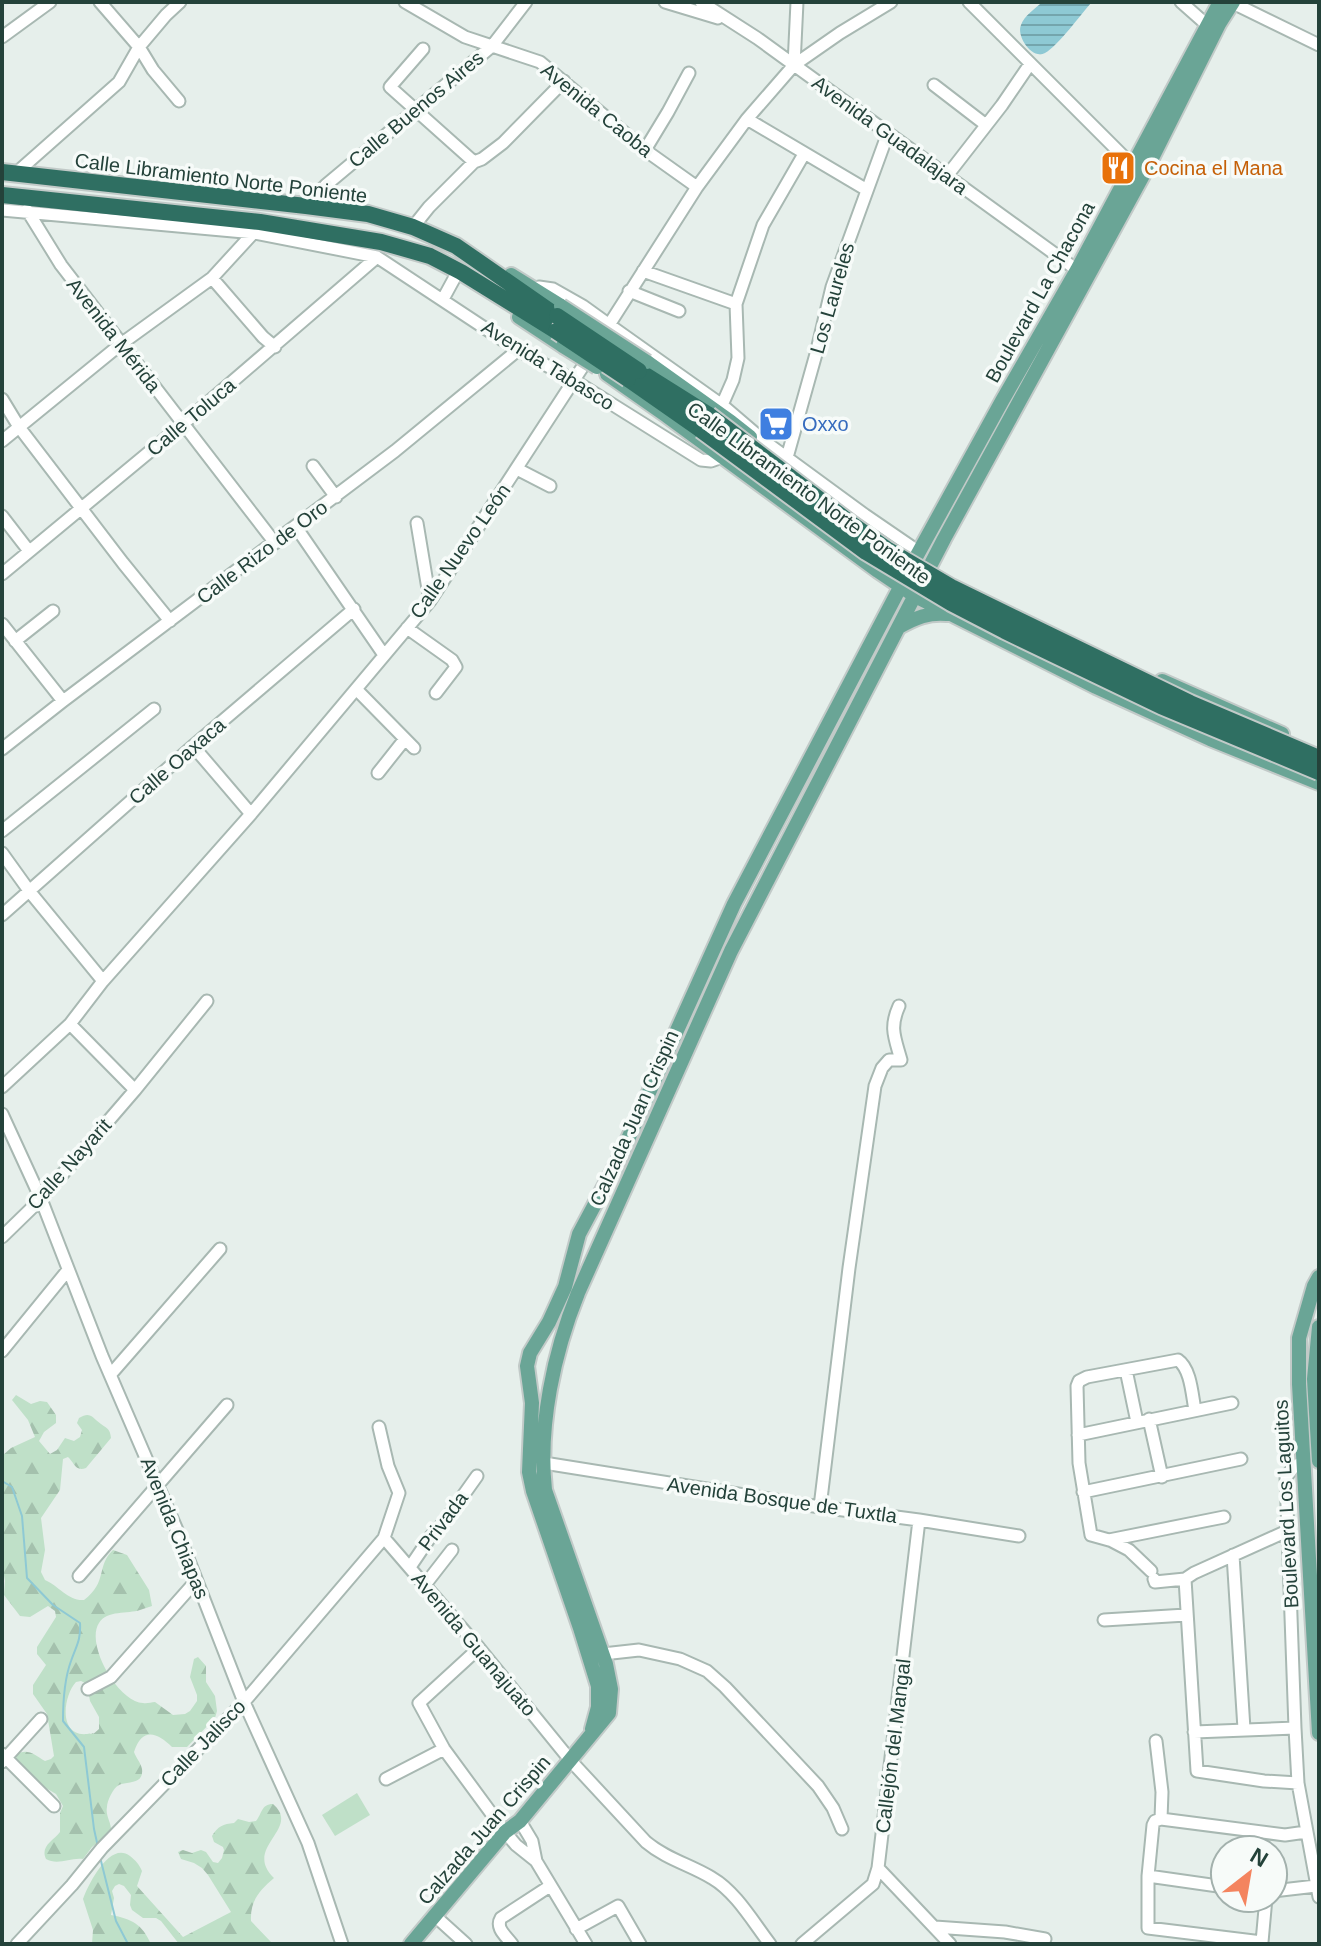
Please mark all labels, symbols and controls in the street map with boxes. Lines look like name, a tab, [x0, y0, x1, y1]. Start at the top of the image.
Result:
street label: Calle Buenos Aires	[344, 46, 488, 172]
street label: Avenida Caoba	[537, 59, 658, 162]
street label: Avenida Guadalajara	[808, 71, 973, 199]
street label: Calle Libramiento Norte Poniente	[73, 149, 369, 207]
restaurant icon: Cocina el Mana	[1099, 149, 1137, 187]
place label: Cocina el Mana	[1144, 157, 1284, 179]
street label: Boulevard La Chacona	[981, 197, 1099, 386]
street label: Los Laureles	[806, 240, 858, 356]
street label: Avenida Mérida	[63, 274, 166, 397]
street label: Avenida Tabasco	[478, 316, 618, 414]
street label: Calle Toluca	[142, 373, 240, 460]
street label: Calle Libramiento Norte Poniente	[683, 398, 935, 588]
supermarket icon: Oxxo	[757, 405, 795, 443]
place label: Oxxo	[802, 413, 849, 435]
street label: Calle Nuevo León	[405, 480, 515, 622]
street label: Calle Rizo de Oro	[192, 496, 332, 608]
street label: Calle Oaxaca	[124, 713, 230, 809]
street label: Calzada Juan Crispin	[585, 1027, 683, 1209]
street label: Calle Nayarit	[23, 1114, 116, 1214]
street label: Boulevard Los Laguitos	[1270, 1399, 1302, 1609]
street label: Avenida Chiapas	[137, 1454, 213, 1602]
street label: Avenida Bosque de Tuxtla	[666, 1473, 899, 1527]
street label: Privada	[414, 1487, 473, 1555]
street label: Avenida Guanajuato	[407, 1568, 541, 1720]
street label: Callejón del Mangal	[871, 1657, 915, 1835]
street label: Calle Jalisco	[156, 1695, 250, 1791]
street label: Calzada Juan Crispin	[413, 1751, 555, 1909]
north arrow	[1209, 1834, 1289, 1914]
text: N	[1246, 1842, 1272, 1872]

